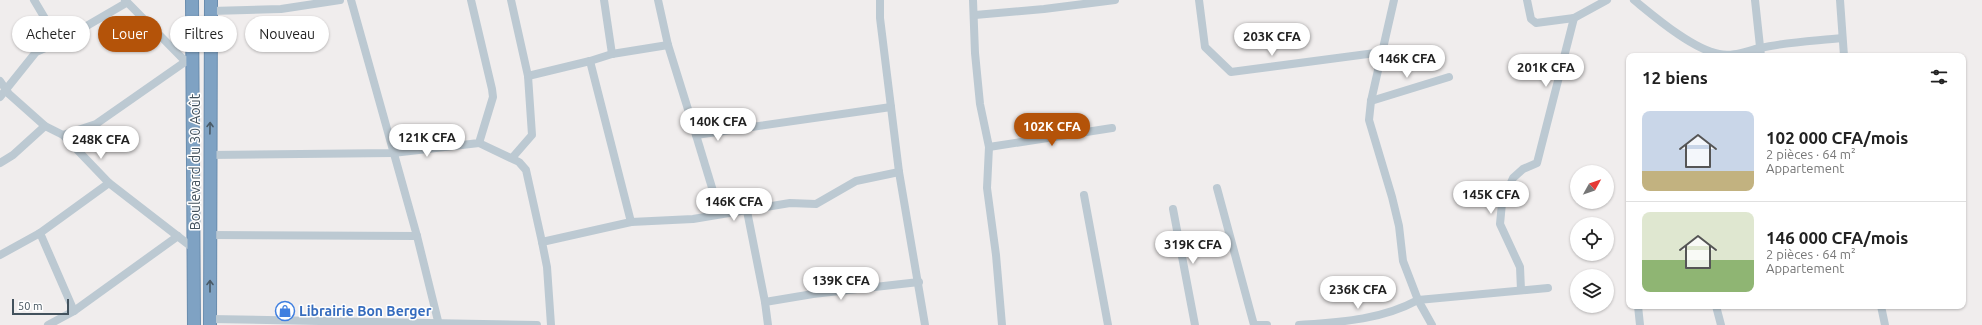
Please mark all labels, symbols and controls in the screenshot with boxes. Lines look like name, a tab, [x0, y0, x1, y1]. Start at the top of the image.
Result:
chip: Acheter	[12, 16, 90, 52]
chip: Louer	[98, 16, 162, 52]
chip: Filtres	[170, 16, 237, 52]
chip: Nouveau	[245, 16, 329, 52]
pin: 203K CFA	[1231, 23, 1313, 57]
text: 203K CFA	[1243, 29, 1301, 43]
pin: 146K CFA	[1366, 45, 1448, 79]
text: 146K CFA	[1378, 51, 1436, 65]
pin: 201K CFA	[1505, 54, 1587, 88]
text: 201K CFA	[1517, 60, 1575, 74]
icon: filters	[1928, 66, 1950, 88]
text: 12 biens	[1642, 68, 1708, 87]
street label: Boulevard du 30 Août	[187, 93, 203, 230]
pin: 140K CFA	[677, 108, 759, 142]
pin: 102K CFA	[1011, 113, 1093, 147]
text: 140K CFA	[689, 114, 747, 128]
text: 102K CFA	[1023, 119, 1081, 133]
one-way arrow	[206, 122, 214, 135]
pin: 121K CFA	[386, 124, 468, 158]
pin: 248K CFA	[60, 126, 142, 160]
icon: home	[1674, 127, 1722, 175]
text: 102 000 CFA/mois	[1766, 128, 1908, 147]
text: 121K CFA	[398, 130, 456, 144]
text: 248K CFA	[72, 132, 130, 146]
text: 2 pièces · 64 m²	[1766, 147, 1856, 161]
text: Appartement	[1766, 161, 1844, 175]
north arrow	[1570, 165, 1614, 209]
map controls	[1570, 165, 1614, 313]
pin: 145K CFA	[1450, 181, 1532, 215]
text: 145K CFA	[1462, 187, 1520, 201]
pin: 146K CFA	[693, 188, 775, 222]
text: 146K CFA	[705, 194, 763, 208]
button: locate	[1570, 217, 1614, 261]
icon: home	[1674, 228, 1722, 276]
text: 146 000 CFA/mois	[1766, 228, 1908, 247]
pin: 319K CFA	[1152, 231, 1234, 265]
text: 319K CFA	[1164, 237, 1222, 251]
text: 2 pièces · 64 m²	[1766, 247, 1856, 261]
text: Appartement	[1766, 261, 1844, 275]
pin: 139K CFA	[800, 267, 882, 301]
button: layers	[1570, 269, 1614, 313]
text: 139K CFA	[812, 273, 870, 287]
pin: 236K CFA	[1317, 276, 1399, 310]
one-way arrow	[206, 280, 214, 293]
text: 236K CFA	[1329, 282, 1387, 296]
scale bar	[12, 297, 69, 316]
text: 50 m	[18, 300, 42, 312]
shop icon: Librairie Bon Berger	[274, 300, 296, 322]
place label: Librairie Bon Berger	[299, 303, 432, 319]

